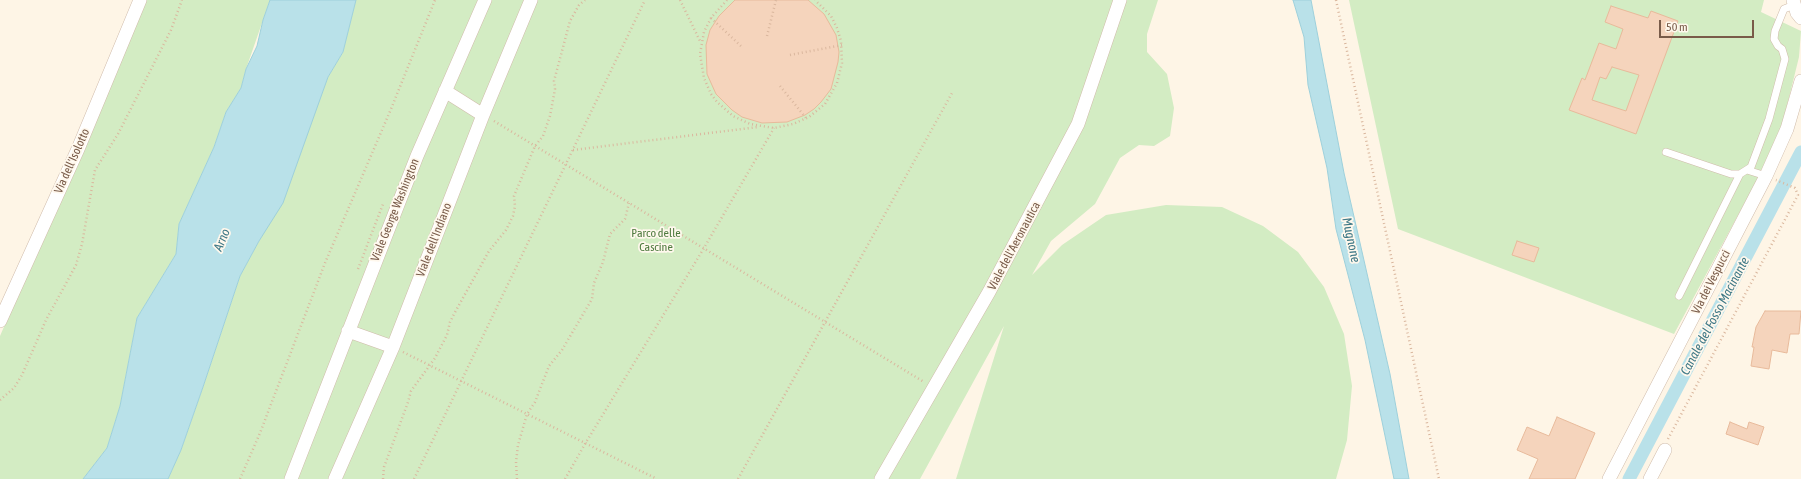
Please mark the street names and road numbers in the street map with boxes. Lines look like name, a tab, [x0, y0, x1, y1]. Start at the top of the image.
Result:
street label: Via dell'Isolotto	[51, 126, 93, 196]
street label: Viale George Washington	[368, 157, 422, 263]
street label: Viale dell'Aeronautica	[985, 199, 1043, 293]
street label: Viale dell'Indiano	[413, 201, 455, 279]
street label: Via dei Vespucci	[1689, 248, 1733, 316]

